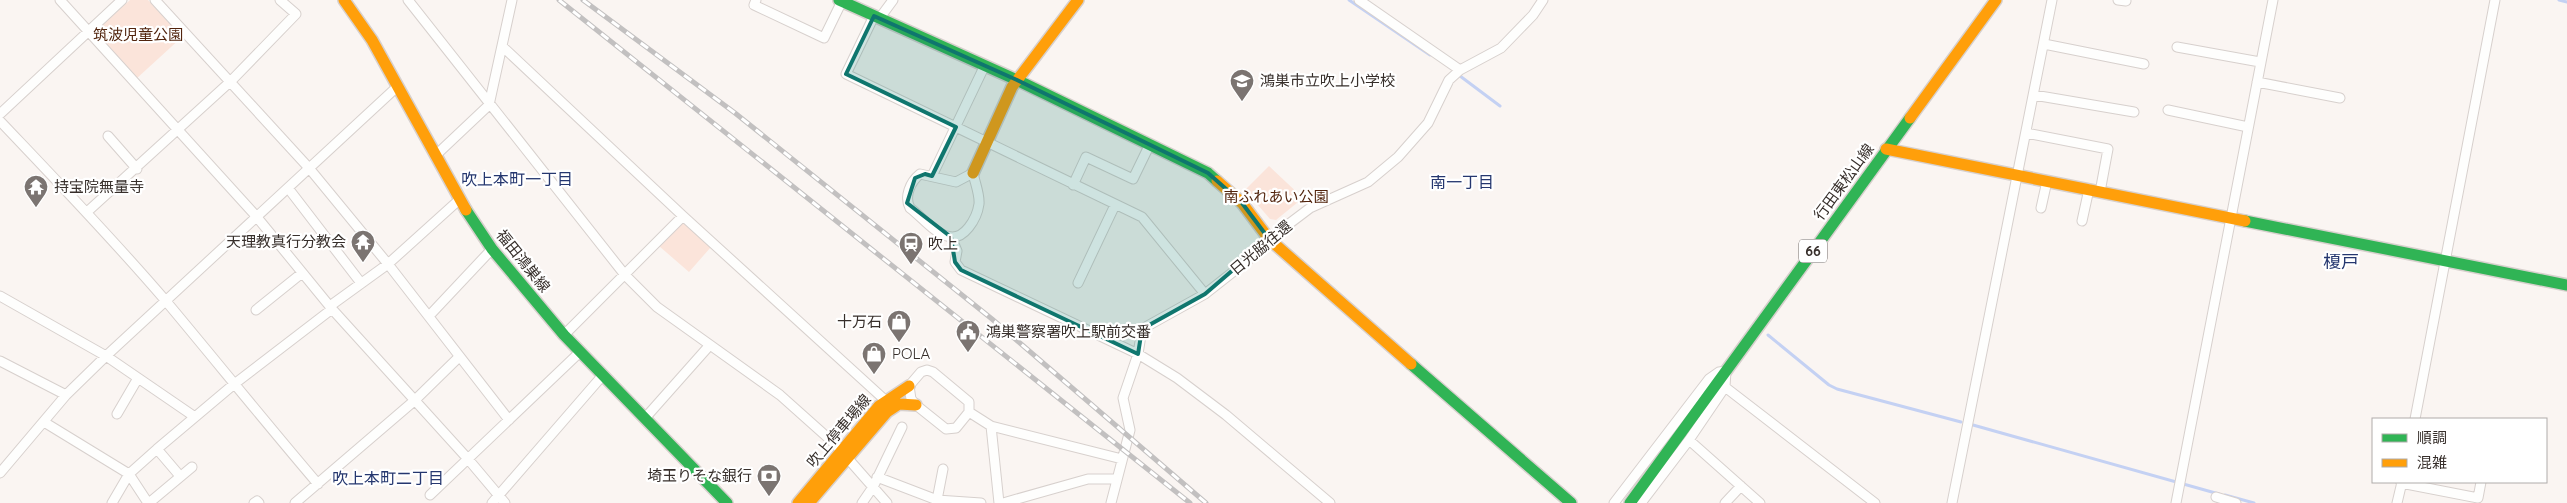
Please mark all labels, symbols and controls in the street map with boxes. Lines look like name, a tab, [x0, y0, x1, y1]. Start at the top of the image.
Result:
park label: 筑波児童公園	[93, 25, 183, 44]
school or university icon: 鴻巣市立吹上小学校	[1229, 68, 1255, 102]
place label: 鴻巣市立吹上小学校	[1260, 71, 1395, 90]
street label: 行田東松山線	[1809, 140, 1878, 224]
district label: 吹上本町一丁目	[461, 169, 573, 189]
district label: 南一丁目	[1430, 172, 1494, 192]
temple icon: 持宝院無量寺	[23, 174, 49, 208]
place label: 持宝院無量寺	[54, 177, 144, 196]
park label: 南ふれあい公園	[1223, 187, 1329, 206]
street label: 日光脇往還	[1226, 216, 1296, 279]
street label: 福田鴻巣線	[492, 226, 554, 296]
temple icon: 天理教真行分教会	[350, 229, 376, 263]
station icon: 吹上	[898, 231, 924, 265]
place label: 天理教真行分教会	[226, 232, 346, 251]
place label: 吹上	[928, 234, 958, 253]
road number: 66	[1799, 240, 1827, 262]
district label: 榎戸	[2323, 250, 2359, 273]
shop icon: 十万石	[886, 309, 912, 343]
place label: 十万石	[837, 312, 882, 331]
public building icon: 鴻巣警察署吹上駅前交番	[955, 319, 981, 353]
place label: 鴻巣警察署吹上駅前交番	[986, 322, 1151, 341]
shop icon: POLA	[861, 341, 887, 375]
place label: POLA	[892, 344, 930, 363]
street label: 吹上停車場線	[802, 390, 875, 471]
legend	[2372, 418, 2547, 483]
text: 順調	[2417, 428, 2447, 447]
text: 混雑	[2417, 453, 2447, 472]
bank icon: 埼玉りそな銀行	[756, 463, 782, 497]
place label: 埼玉りそな銀行	[647, 466, 752, 485]
district label: 吹上本町二丁目	[332, 468, 444, 488]

